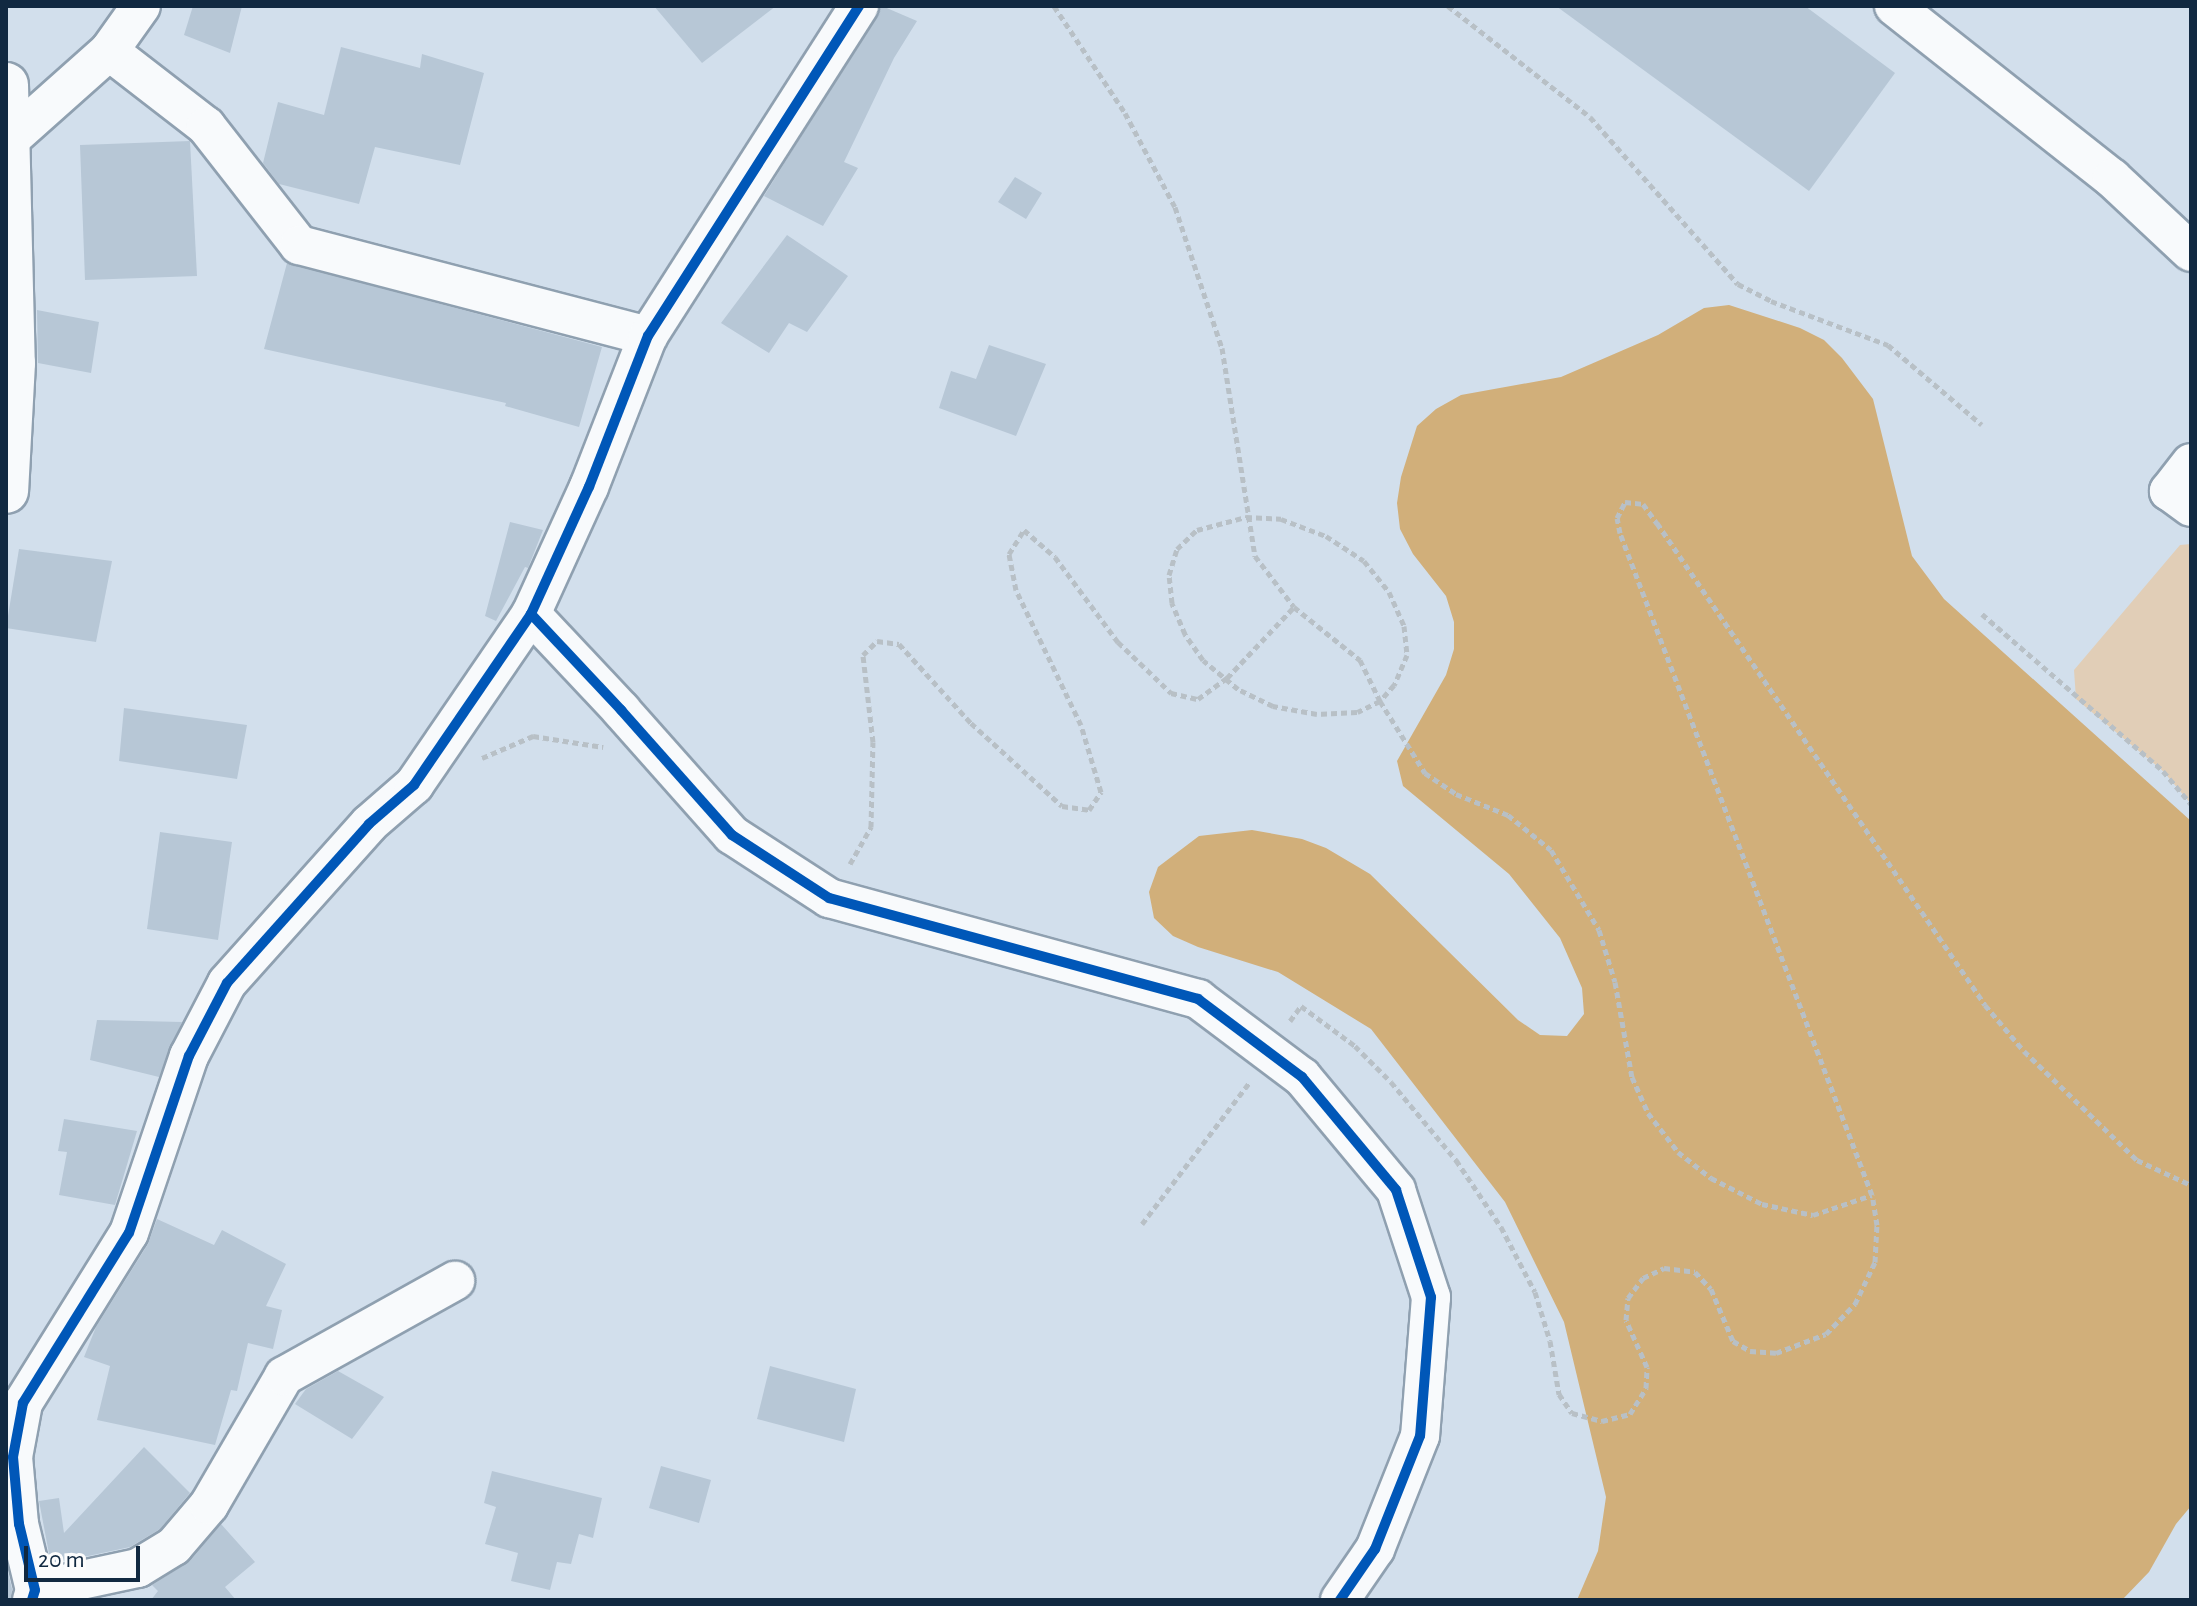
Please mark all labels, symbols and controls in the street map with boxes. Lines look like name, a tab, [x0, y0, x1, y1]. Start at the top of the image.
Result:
scale bar	[28, 1530, 144, 1580]
text: 20 m	[38, 1548, 85, 1572]

